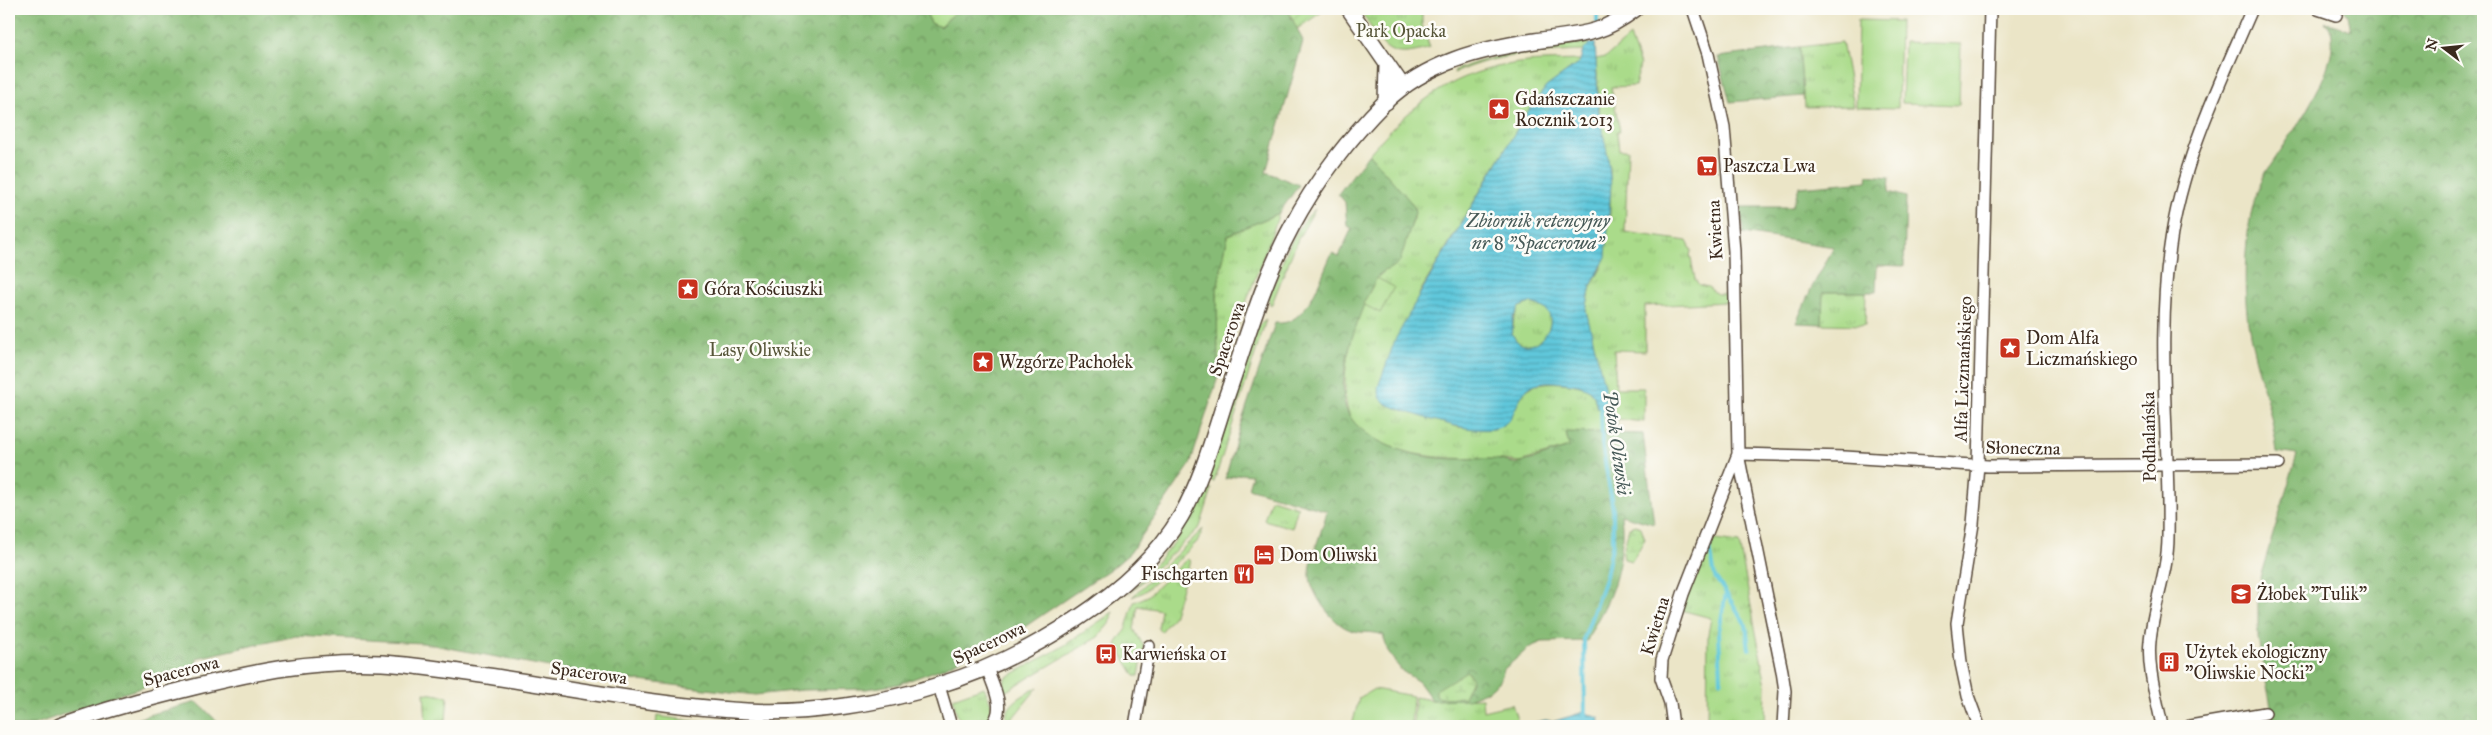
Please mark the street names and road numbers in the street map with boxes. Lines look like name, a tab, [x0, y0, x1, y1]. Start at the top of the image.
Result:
street label: Kwietna	[1702, 199, 1728, 261]
street label: Alfa Liczmańskiego	[1949, 296, 1978, 443]
street label: Spacerowa	[1204, 299, 1250, 379]
street label: Podhalańska	[2137, 391, 2161, 482]
street label: Słoneczna	[1985, 436, 2061, 460]
street label: Kwietna	[1636, 594, 1674, 658]
street label: Spacerowa	[949, 617, 1029, 669]
street label: Spacerowa	[141, 651, 221, 691]
street label: Spacerowa	[549, 657, 629, 689]

